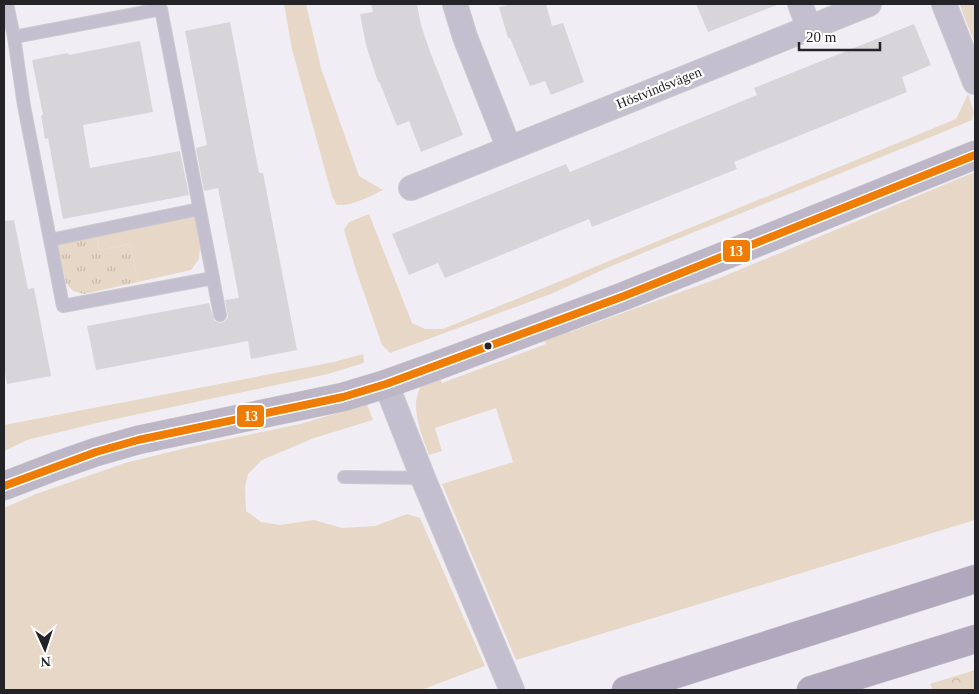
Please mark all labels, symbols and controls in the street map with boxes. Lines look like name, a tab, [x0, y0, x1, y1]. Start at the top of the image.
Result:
scale bar	[799, 20, 880, 52]
text: 20 m	[806, 29, 837, 45]
street label: Höstvindsvägen	[614, 64, 704, 112]
line badge: 13	[722, 239, 751, 263]
text: 13	[729, 244, 743, 259]
unlabelled marker	[483, 341, 493, 351]
line badge: 13	[236, 404, 265, 428]
text: 13	[244, 409, 258, 424]
north arrow	[20, 624, 70, 674]
text: N	[40, 654, 51, 669]

